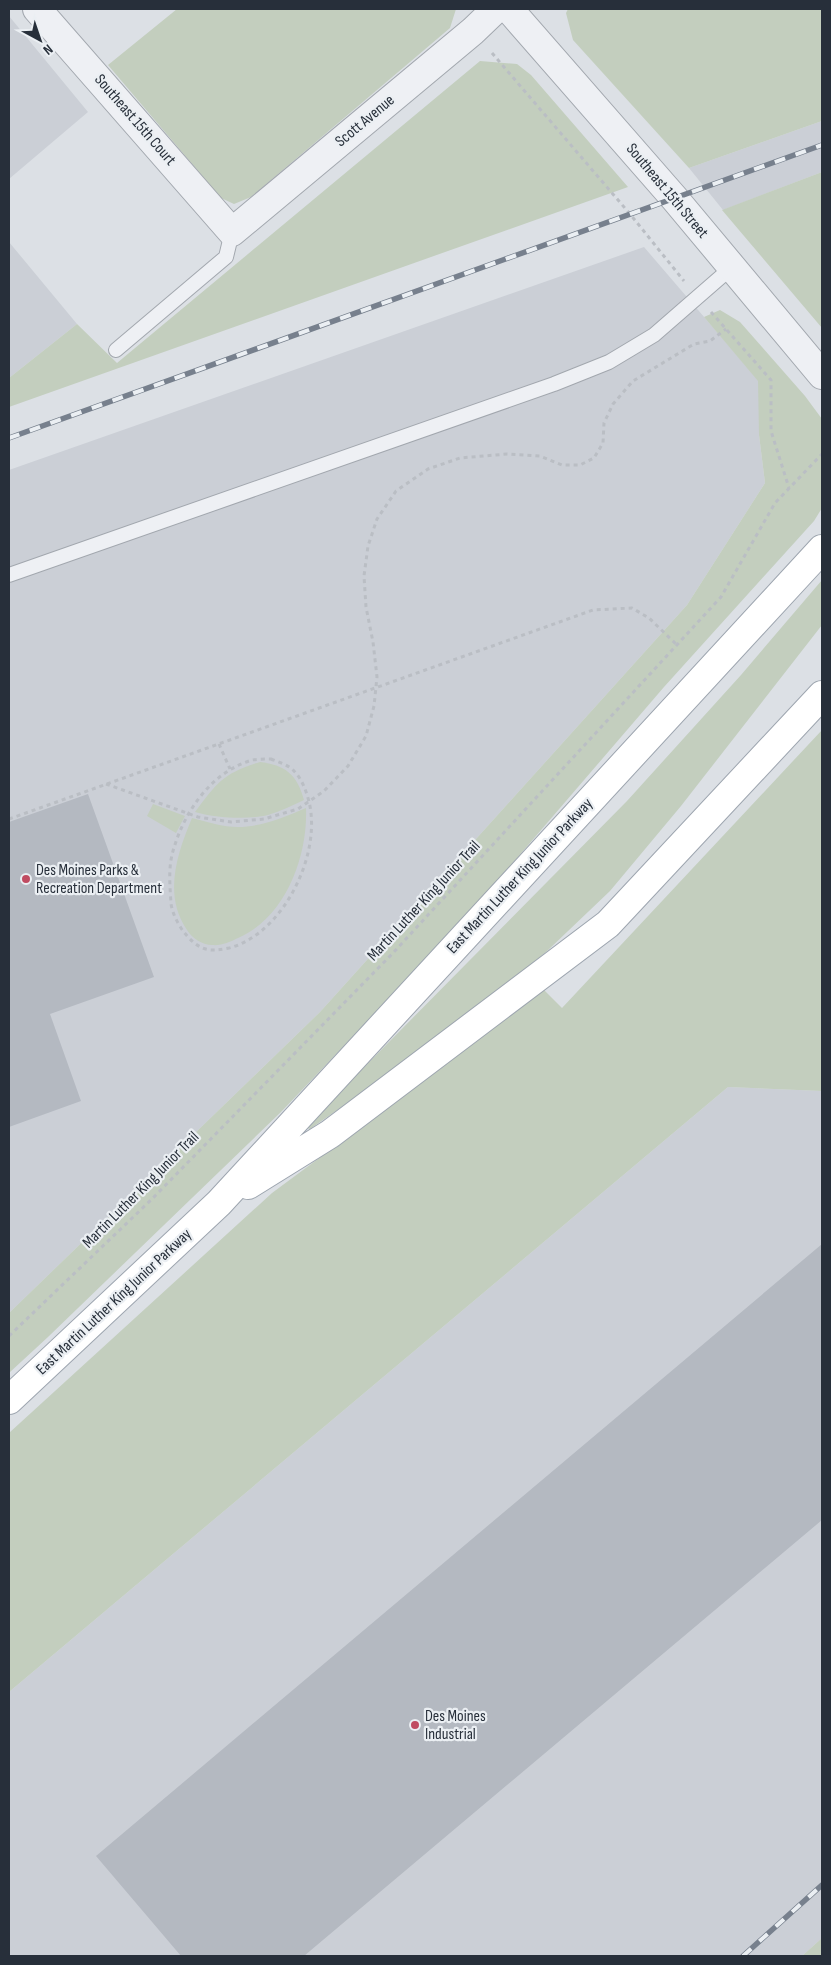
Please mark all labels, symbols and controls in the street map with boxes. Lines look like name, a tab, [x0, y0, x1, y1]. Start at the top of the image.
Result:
north arrow	[15, 15, 65, 65]
text: N	[40, 41, 56, 58]
street label: Southeast 15th Court	[90, 71, 180, 170]
street label: Scott Avenue	[332, 91, 398, 151]
street label: Southeast 15th Street	[622, 140, 712, 242]
street label: East Martin Luther King Junior Parkway	[443, 794, 597, 958]
street label: Martin Luther King Junior Trail	[364, 837, 484, 965]
place label: Des Moines Parks & Recreation Department	[36, 861, 162, 898]
marker: Des Moines Parks & Recreation Department	[20, 873, 32, 885]
street label: Martin Luther King Junior Trail	[79, 1128, 203, 1252]
street label: East Martin Luther King Junior Parkway	[32, 1225, 196, 1379]
place label: Des Moines Industrial	[425, 1707, 486, 1744]
marker: Des Moines Industrial	[409, 1719, 421, 1731]

